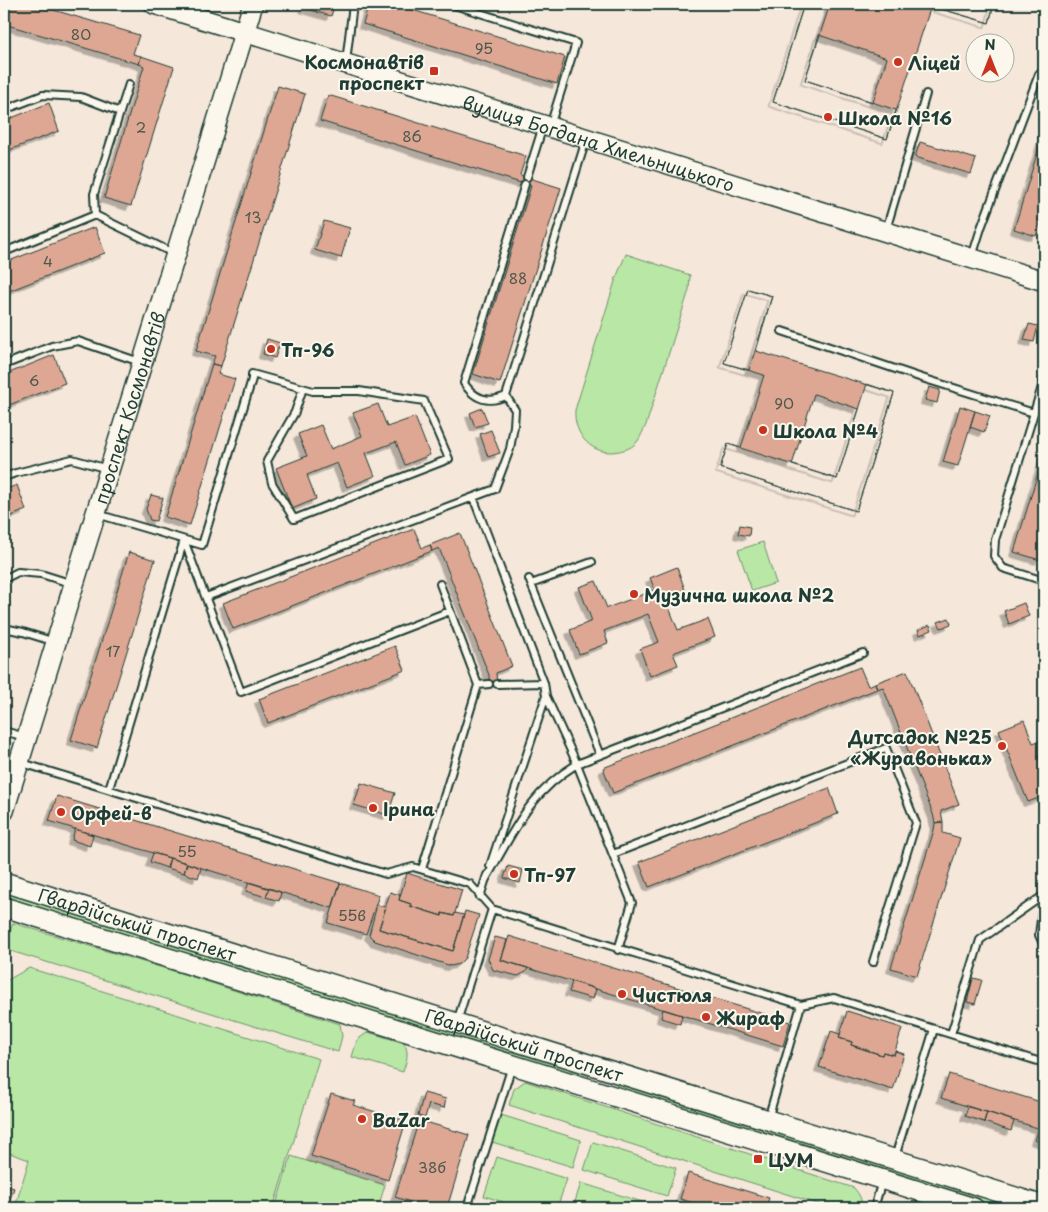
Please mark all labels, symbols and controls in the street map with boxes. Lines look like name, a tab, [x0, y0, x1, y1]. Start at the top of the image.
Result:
house number: 80	[71, 22, 91, 45]
north arrow	[966, 32, 1016, 82]
text: N	[984, 34, 996, 55]
house number: 95	[475, 36, 493, 59]
place label: Космонавтів проспект	[304, 48, 425, 96]
place label: Ліцей	[908, 49, 961, 76]
marker: Ліцей	[892, 56, 904, 68]
marker: Космонавтів проспект	[428, 65, 440, 77]
street label: вулиця Богдана Хмельницького	[460, 88, 738, 197]
place label: Школа №16	[838, 104, 952, 131]
marker: Школа №16	[822, 111, 834, 123]
house number: 2	[136, 115, 146, 138]
house number: 86	[402, 124, 422, 147]
house number: 13	[245, 205, 261, 228]
house number: 4	[43, 249, 53, 272]
house number: 88	[509, 266, 527, 289]
street label: проспект Космонавтів	[86, 308, 171, 507]
place label: Тп-96	[281, 336, 335, 363]
marker: Тп-96	[265, 343, 277, 355]
house number: 6	[29, 368, 39, 391]
house number: 90	[774, 391, 794, 414]
place label: Школа №4	[773, 417, 878, 444]
marker: Школа №4	[757, 424, 769, 436]
place label: Музична школа №2	[644, 581, 834, 608]
marker: Музична школа №2	[628, 588, 640, 600]
house number: 17	[106, 639, 120, 662]
place label: Дитсадок №25 «Журавонька»	[848, 723, 992, 771]
marker: Дитсадок №25 «Журавонька»	[996, 740, 1008, 752]
place label: Ірина	[383, 795, 435, 822]
place label: Орфей-в	[71, 799, 152, 826]
marker: Ірина	[367, 802, 379, 814]
marker: Орфей-в	[55, 806, 67, 818]
house number: 55	[177, 839, 197, 862]
place label: Тп-97	[524, 861, 576, 888]
marker: Тп-97	[508, 868, 520, 880]
street label: Гвардійський проспект	[35, 880, 240, 967]
house number: 55в	[338, 903, 366, 926]
place label: Чистюля	[632, 981, 712, 1008]
marker: Чистюля	[616, 988, 628, 1000]
street label: Гвардійський проспект	[422, 1001, 627, 1088]
place label: Жираф	[716, 1004, 785, 1031]
marker: Жираф	[700, 1011, 712, 1023]
place label: BaZar	[372, 1106, 431, 1133]
marker: BaZar	[356, 1113, 368, 1125]
place label: ЦУМ	[768, 1146, 813, 1173]
marker: ЦУМ	[752, 1153, 764, 1165]
house number: 38б	[418, 1155, 446, 1178]

